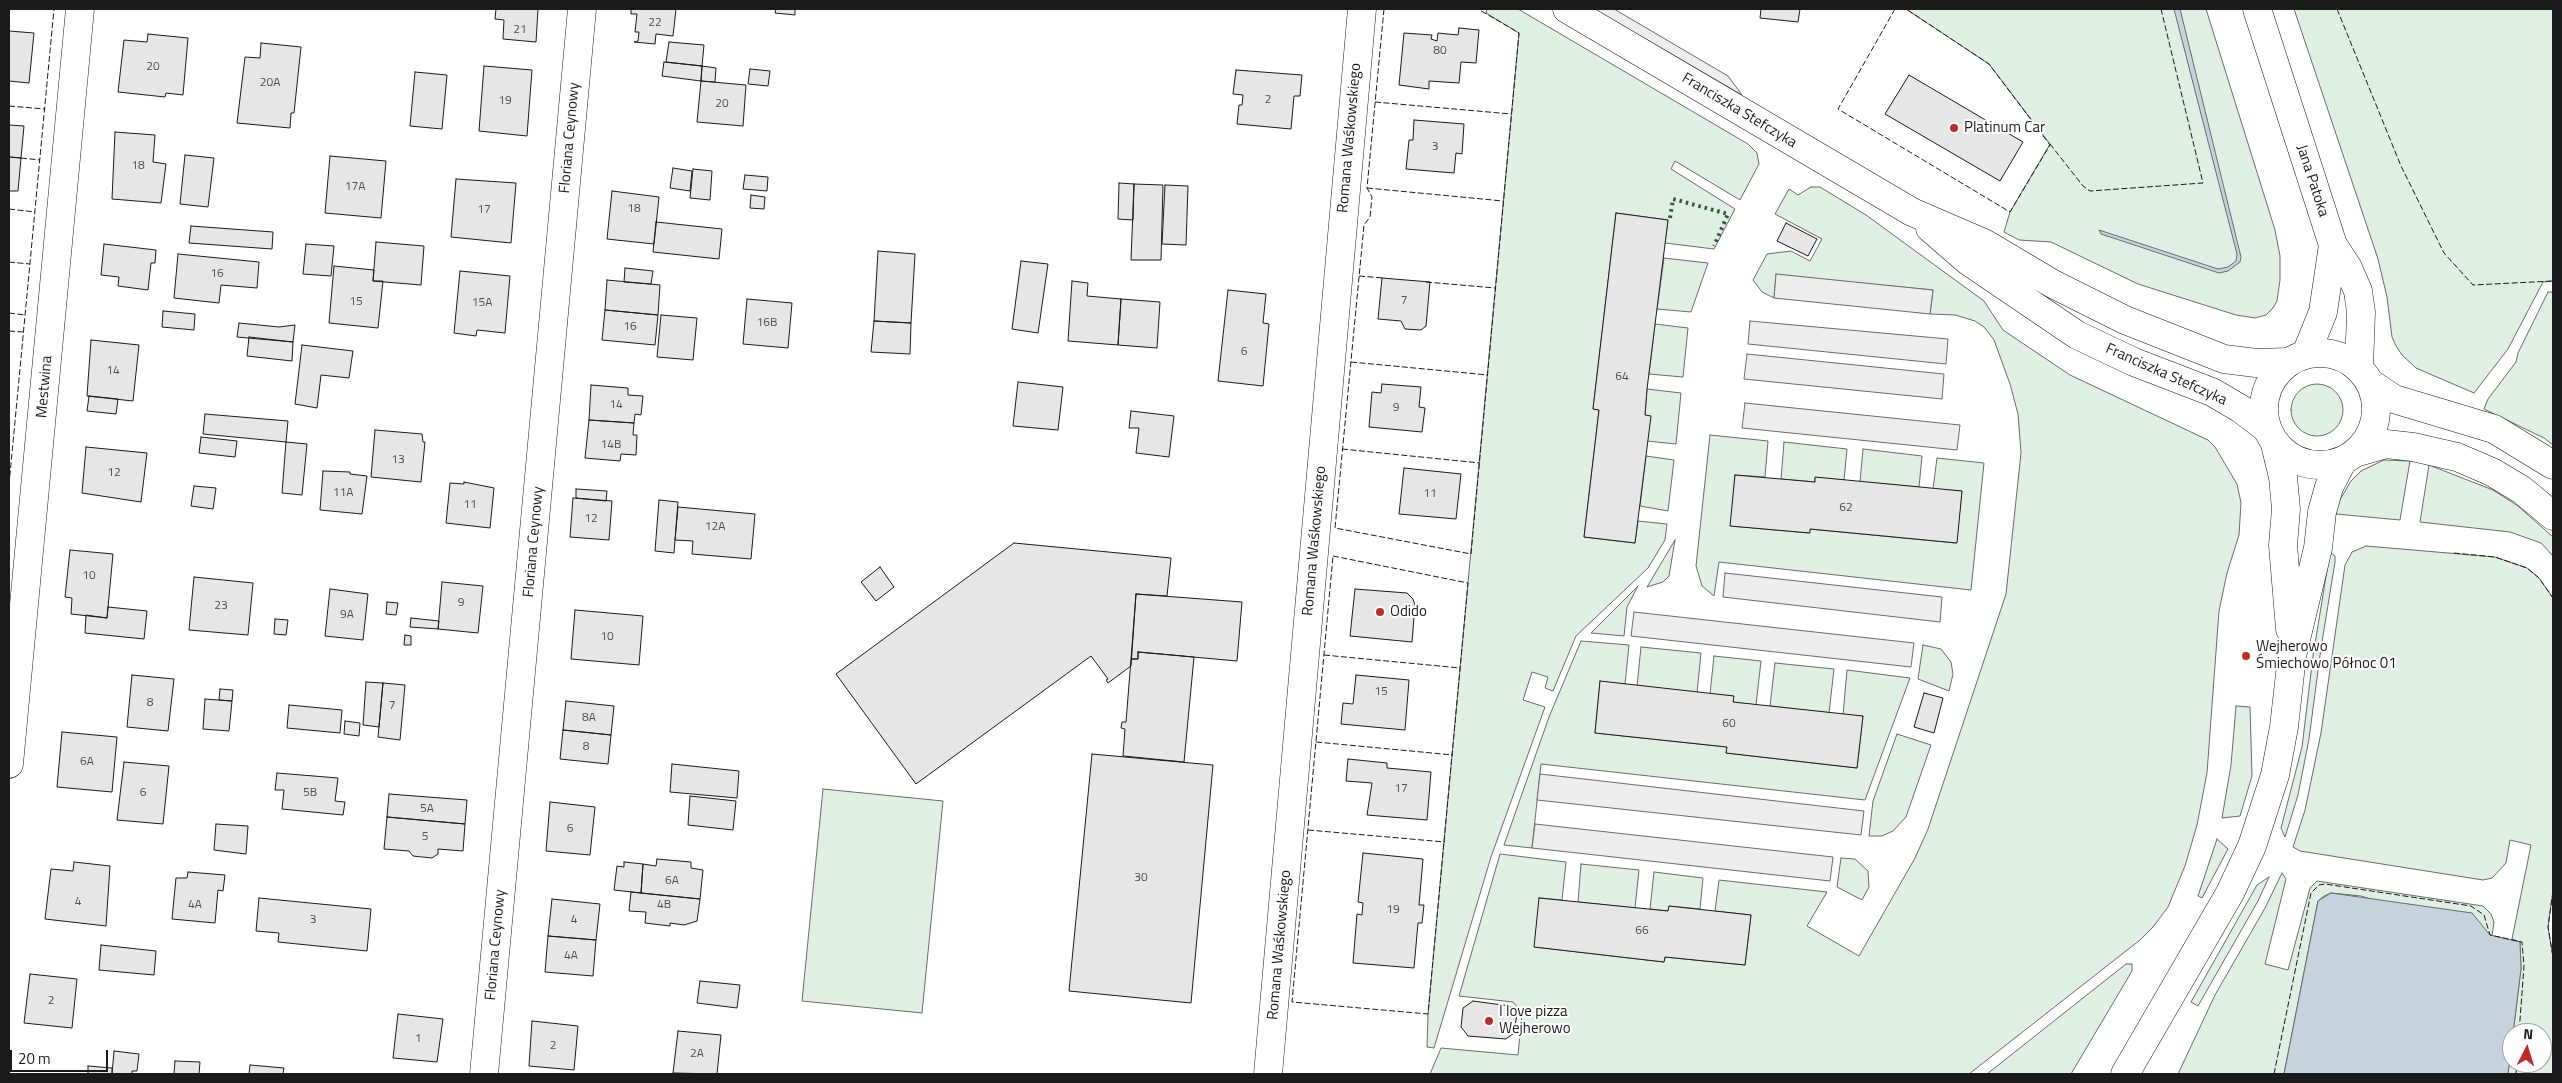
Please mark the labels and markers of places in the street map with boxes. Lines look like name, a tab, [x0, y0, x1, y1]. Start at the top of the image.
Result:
place label: Platinum Car	[1964, 119, 2045, 137]
marker: Platinum Car	[1948, 122, 1960, 134]
place label: Odido	[1390, 603, 1427, 621]
marker: Odido	[1374, 606, 1386, 618]
place label: Wejherowo Śmiechowo Północ 01	[2256, 638, 2397, 673]
marker: Wejherowo Śmiechowo Północ 01	[2240, 650, 2252, 662]
place label: I love pizza Wejherowo	[1499, 1003, 1571, 1038]
marker: I love pizza Wejherowo	[1483, 1015, 1495, 1027]

